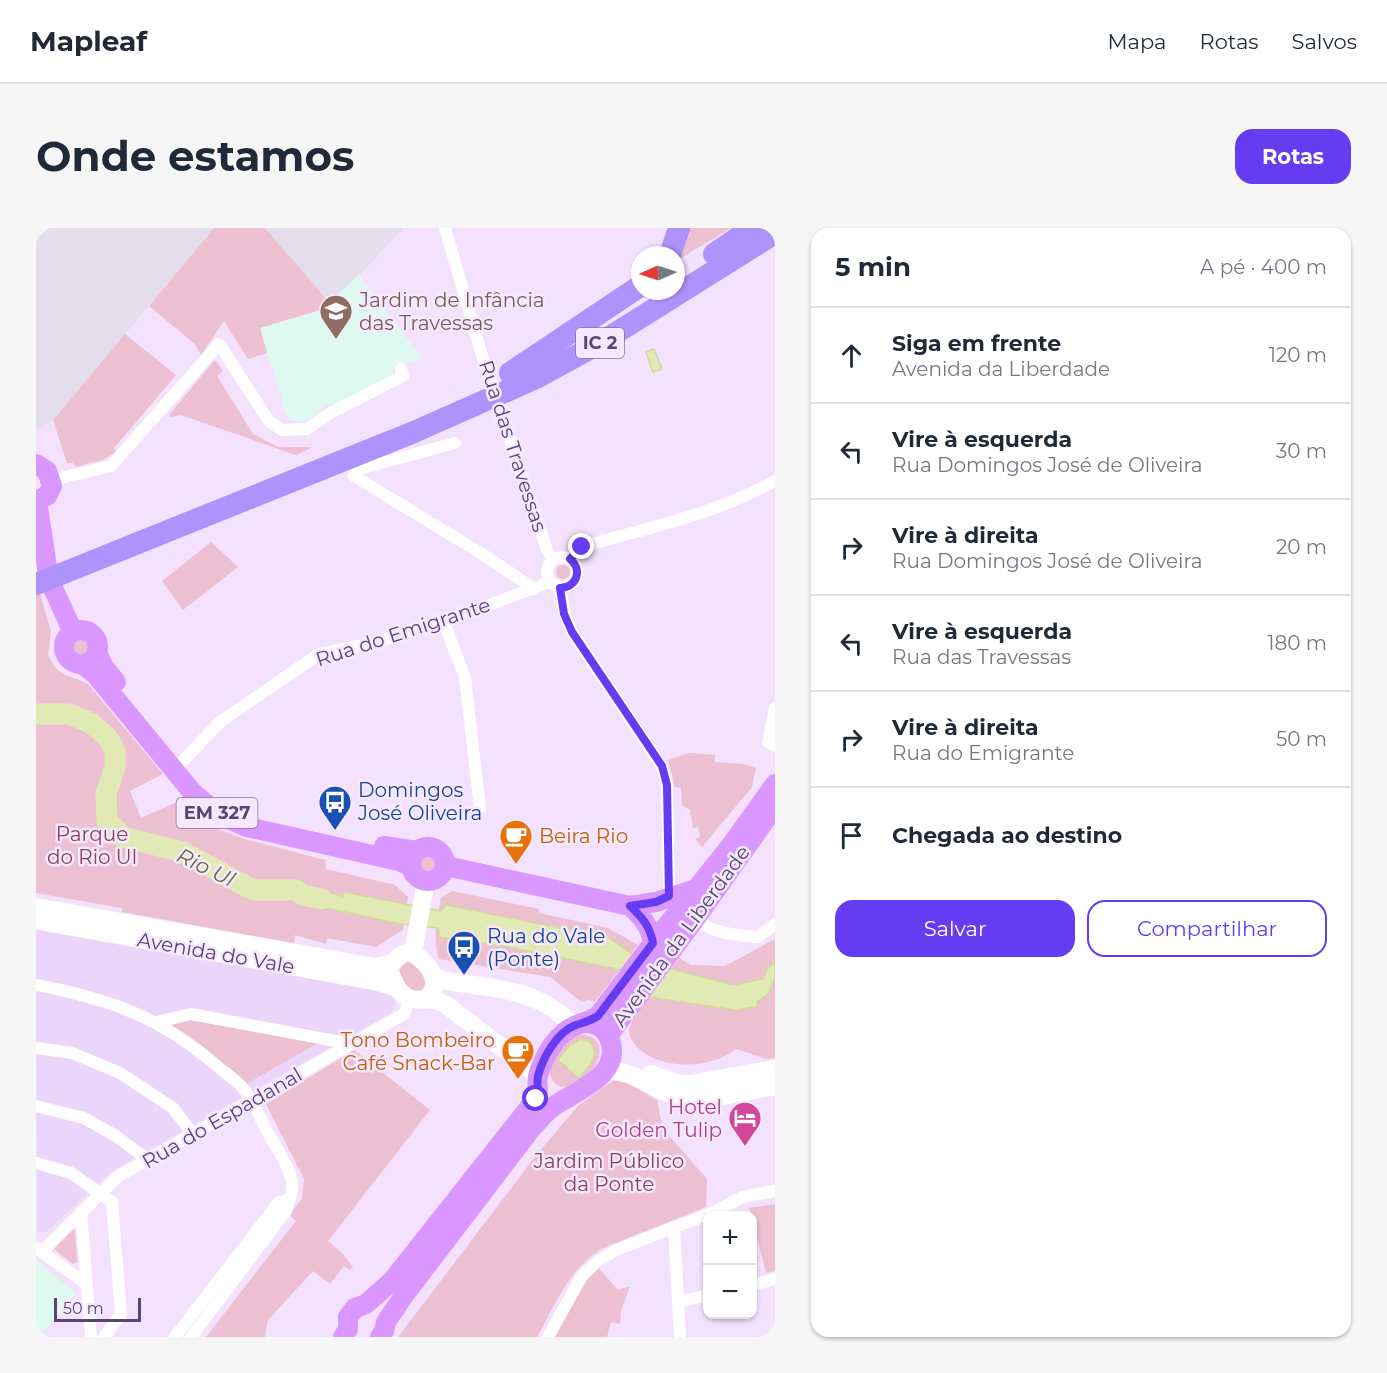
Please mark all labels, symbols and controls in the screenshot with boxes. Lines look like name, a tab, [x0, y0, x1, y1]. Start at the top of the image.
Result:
text: Mapleaf	[30, 24, 147, 58]
text: Mapa	[1107, 29, 1166, 54]
text: Rotas	[1199, 29, 1259, 54]
text: Salvos	[1292, 29, 1357, 54]
button: Rotas	[1235, 129, 1351, 184]
text: Onde estamos	[36, 130, 354, 182]
north arrow	[631, 246, 685, 300]
text: 5 min	[835, 251, 911, 283]
text: A pé · 400 m	[1200, 255, 1327, 279]
place label: Jardim de Infância das Travessas	[358, 288, 545, 335]
school or university icon: Jardim de Infância das Travessas	[318, 293, 354, 340]
road number: IC 2	[576, 328, 624, 358]
text: Siga em frente	[892, 330, 1061, 357]
icon: ahead	[835, 339, 868, 372]
text: 120 m	[1269, 343, 1327, 367]
street label: Rua das Travessas	[474, 357, 552, 535]
text: Avenida da Liberdade	[892, 357, 1110, 381]
text: Vire à esquerda	[892, 426, 1072, 453]
icon: left	[835, 435, 868, 468]
text: 30 m	[1276, 439, 1327, 463]
text: Rua Domingos José de Oliveira	[892, 453, 1202, 477]
text: Vire à direita	[892, 522, 1039, 549]
icon: right	[835, 531, 868, 564]
route end	[568, 533, 594, 559]
text: 20 m	[1276, 535, 1327, 559]
text: Rua Domingos José de Oliveira	[892, 549, 1202, 573]
street label: Rua do Emigrante	[313, 592, 493, 672]
text: Vire à esquerda	[892, 618, 1072, 645]
icon: left	[835, 627, 868, 660]
text: 180 m	[1267, 631, 1327, 655]
text: Rua das Travessas	[892, 645, 1071, 669]
text: Vire à direita	[892, 714, 1039, 741]
icon: right	[835, 723, 868, 756]
text: 50 m	[1276, 727, 1327, 751]
text: Rua do Emigrante	[892, 741, 1074, 765]
place label: Domingos José Oliveira	[357, 778, 482, 825]
bus stop icon: Domingos José Oliveira	[317, 784, 353, 831]
road number: EM 327	[176, 798, 258, 828]
cafe icon: Beira Rio	[498, 818, 534, 865]
icon: arrive	[835, 819, 868, 852]
park label: Parque do Rio Ul	[47, 822, 137, 869]
text: Chegada ao destino	[892, 822, 1122, 849]
place label: Beira Rio	[539, 824, 628, 848]
street label: Avenida da Liberdade	[607, 841, 755, 1031]
water label: Rio Ul	[173, 842, 239, 892]
button: Salvar	[835, 900, 1075, 957]
button: Compartilhar	[1087, 900, 1327, 957]
place label: Rua do Vale (Ponte)	[487, 924, 605, 971]
street label: Avenida do Vale	[135, 927, 297, 979]
bus stop icon: Rua do Vale (Ponte)	[446, 929, 482, 976]
place label: Tono Bombeiro Café Snack-Bar	[341, 1028, 495, 1075]
cafe icon: Tono Bombeiro Café Snack-Bar	[500, 1033, 536, 1080]
street label: Rua do Espadanal	[138, 1062, 306, 1174]
route start	[522, 1085, 548, 1111]
place label: Hotel Golden Tulip	[595, 1095, 722, 1142]
hotel icon: Hotel Golden Tulip	[727, 1100, 763, 1147]
park label: Jardim Público da Ponte	[533, 1149, 684, 1196]
map controls	[703, 1211, 757, 1319]
button: +	[703, 1211, 757, 1265]
button: −	[703, 1265, 757, 1319]
scale bar	[54, 1295, 141, 1322]
text: 50 m	[63, 1299, 104, 1318]

